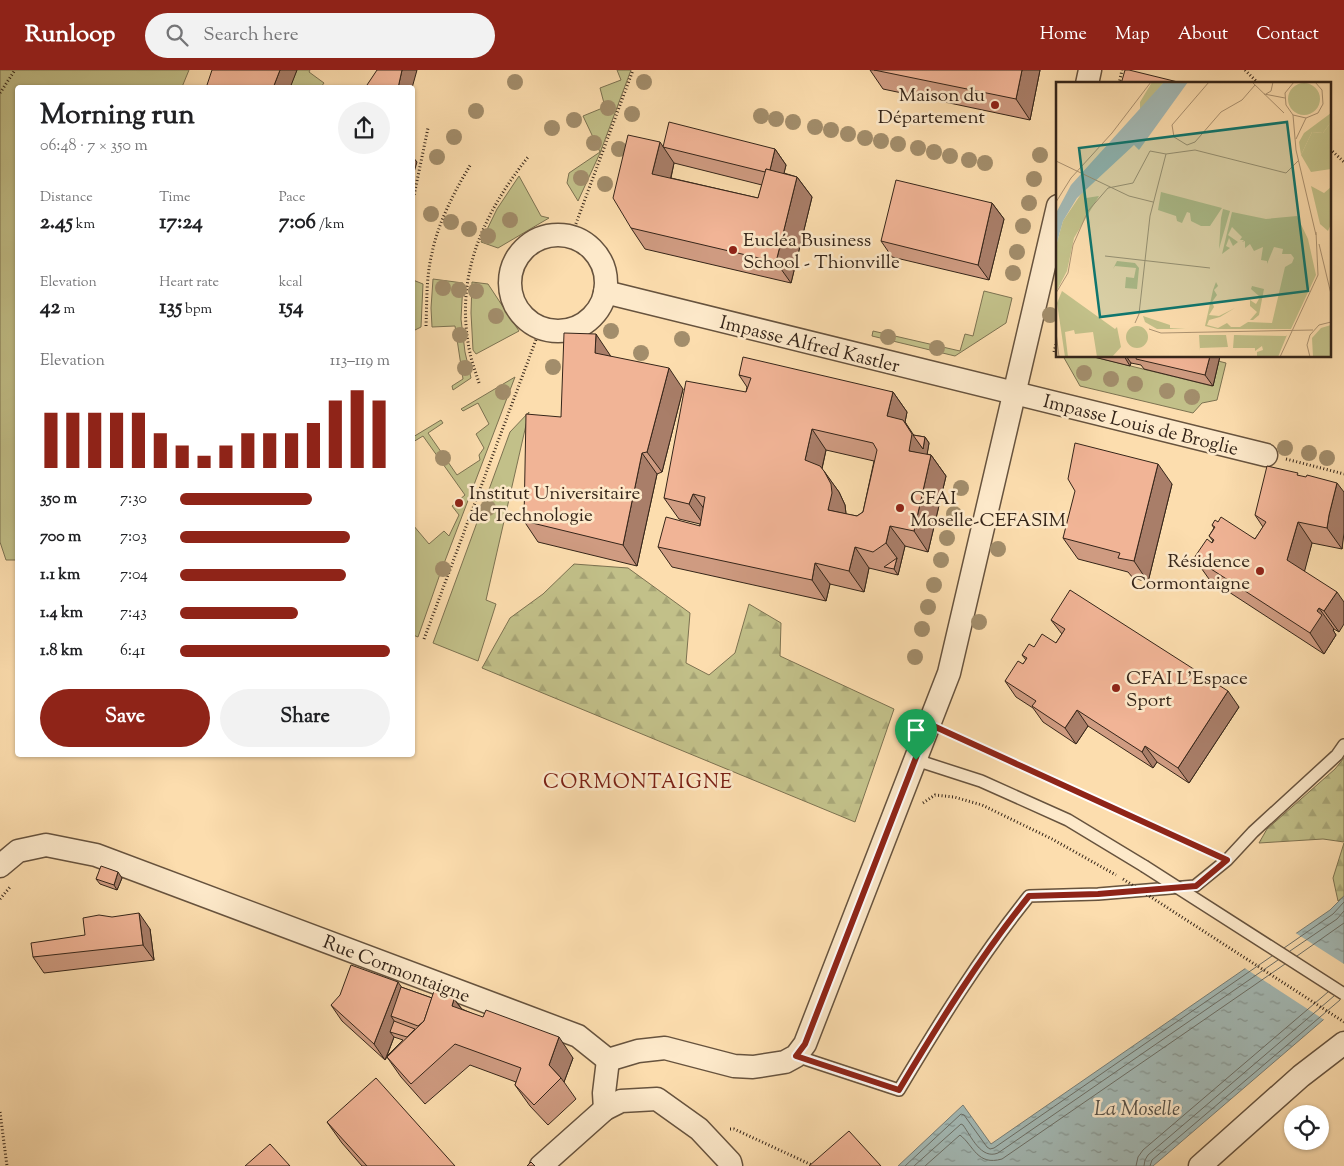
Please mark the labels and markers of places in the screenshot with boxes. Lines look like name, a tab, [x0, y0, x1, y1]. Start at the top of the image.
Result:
place label: Maison du Département	[878, 83, 985, 132]
marker: Maison du Département	[989, 99, 1001, 111]
place label: Eucléa Business School - Thionville	[743, 228, 900, 277]
marker: Eucléa Business School - Thionville	[727, 244, 739, 256]
place label: Institut Universitaire de Technologie	[469, 481, 641, 530]
place label: CFAI Moselle-CEFASIM	[910, 486, 1066, 535]
marker: Institut Universitaire de Technologie	[453, 497, 465, 509]
marker: CFAI Moselle-CEFASIM	[894, 502, 906, 514]
place label: Résidence Cormontaigne	[1131, 549, 1250, 598]
marker: Résidence Cormontaigne	[1254, 565, 1266, 577]
place label: CFAI L'Espace Sport	[1126, 666, 1248, 715]
marker: CFAI L'Espace Sport	[1110, 682, 1122, 694]
pin	[895, 709, 937, 760]

